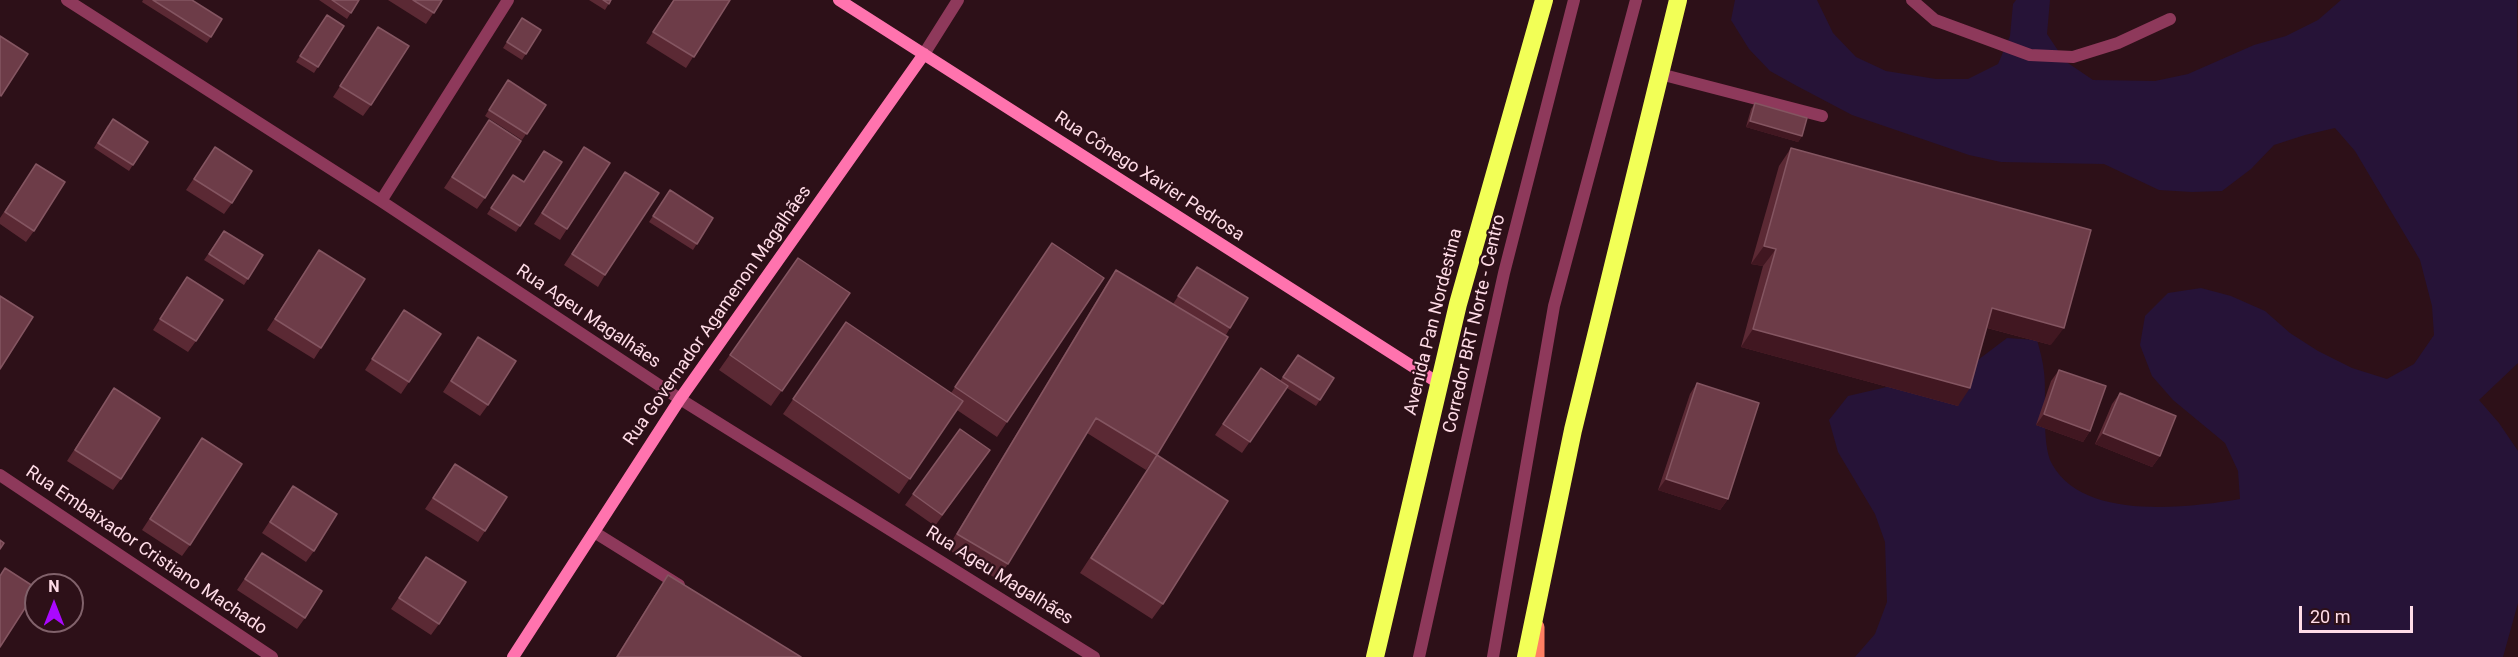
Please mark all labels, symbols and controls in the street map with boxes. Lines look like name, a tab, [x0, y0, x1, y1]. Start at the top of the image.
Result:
street label: Rua Cônego Xavier Pedrosa	[1050, 108, 1248, 246]
street label: Rua Governador Agamenon Magalhães	[620, 182, 816, 450]
street label: Corredor BRT Norte - Centro	[1439, 213, 1511, 435]
street label: Avenida Pan Nordestina	[1400, 226, 1468, 418]
street label: Rua Ageu Magalhães	[512, 261, 664, 373]
street label: Rua Embaixador Cristiano Machado	[21, 462, 271, 640]
street label: Rua Ageu Magalhães	[921, 522, 1077, 630]
north arrow	[24, 573, 84, 633]
text: N	[48, 577, 60, 596]
scale bar	[2302, 594, 2416, 632]
text: 20 m	[2310, 606, 2350, 627]

